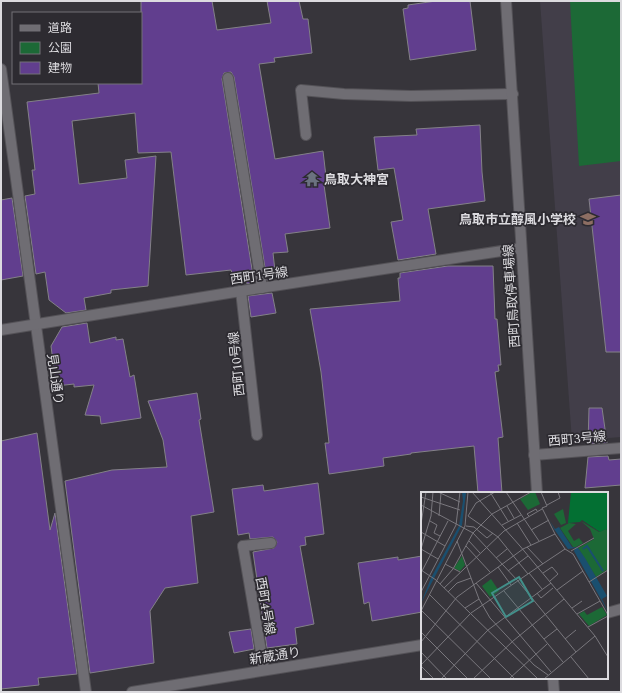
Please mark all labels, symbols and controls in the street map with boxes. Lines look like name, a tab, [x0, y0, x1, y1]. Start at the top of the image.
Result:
legend	[12, 12, 142, 84]
text: 道路	[48, 19, 72, 38]
text: 公園	[48, 39, 72, 58]
text: 建物	[48, 59, 72, 78]
temple icon: 鳥取大神宮	[303, 170, 321, 188]
place label: 鳥取大神宮	[324, 170, 389, 190]
place label: 鳥取市立醇風小学校	[459, 210, 576, 230]
school or university icon: 鳥取市立醇風小学校	[579, 210, 597, 228]
street label: 西町鳥取停車場線	[498, 243, 526, 349]
street label: 西町1号線	[229, 262, 290, 290]
street label: 西町10号線	[224, 331, 250, 397]
street label: 見山通り	[41, 352, 69, 406]
street label: 西町3号線	[547, 426, 607, 452]
inset map	[421, 492, 608, 679]
street label: 西町4号線	[250, 576, 280, 637]
street label: 新蔵通り	[248, 642, 302, 670]

